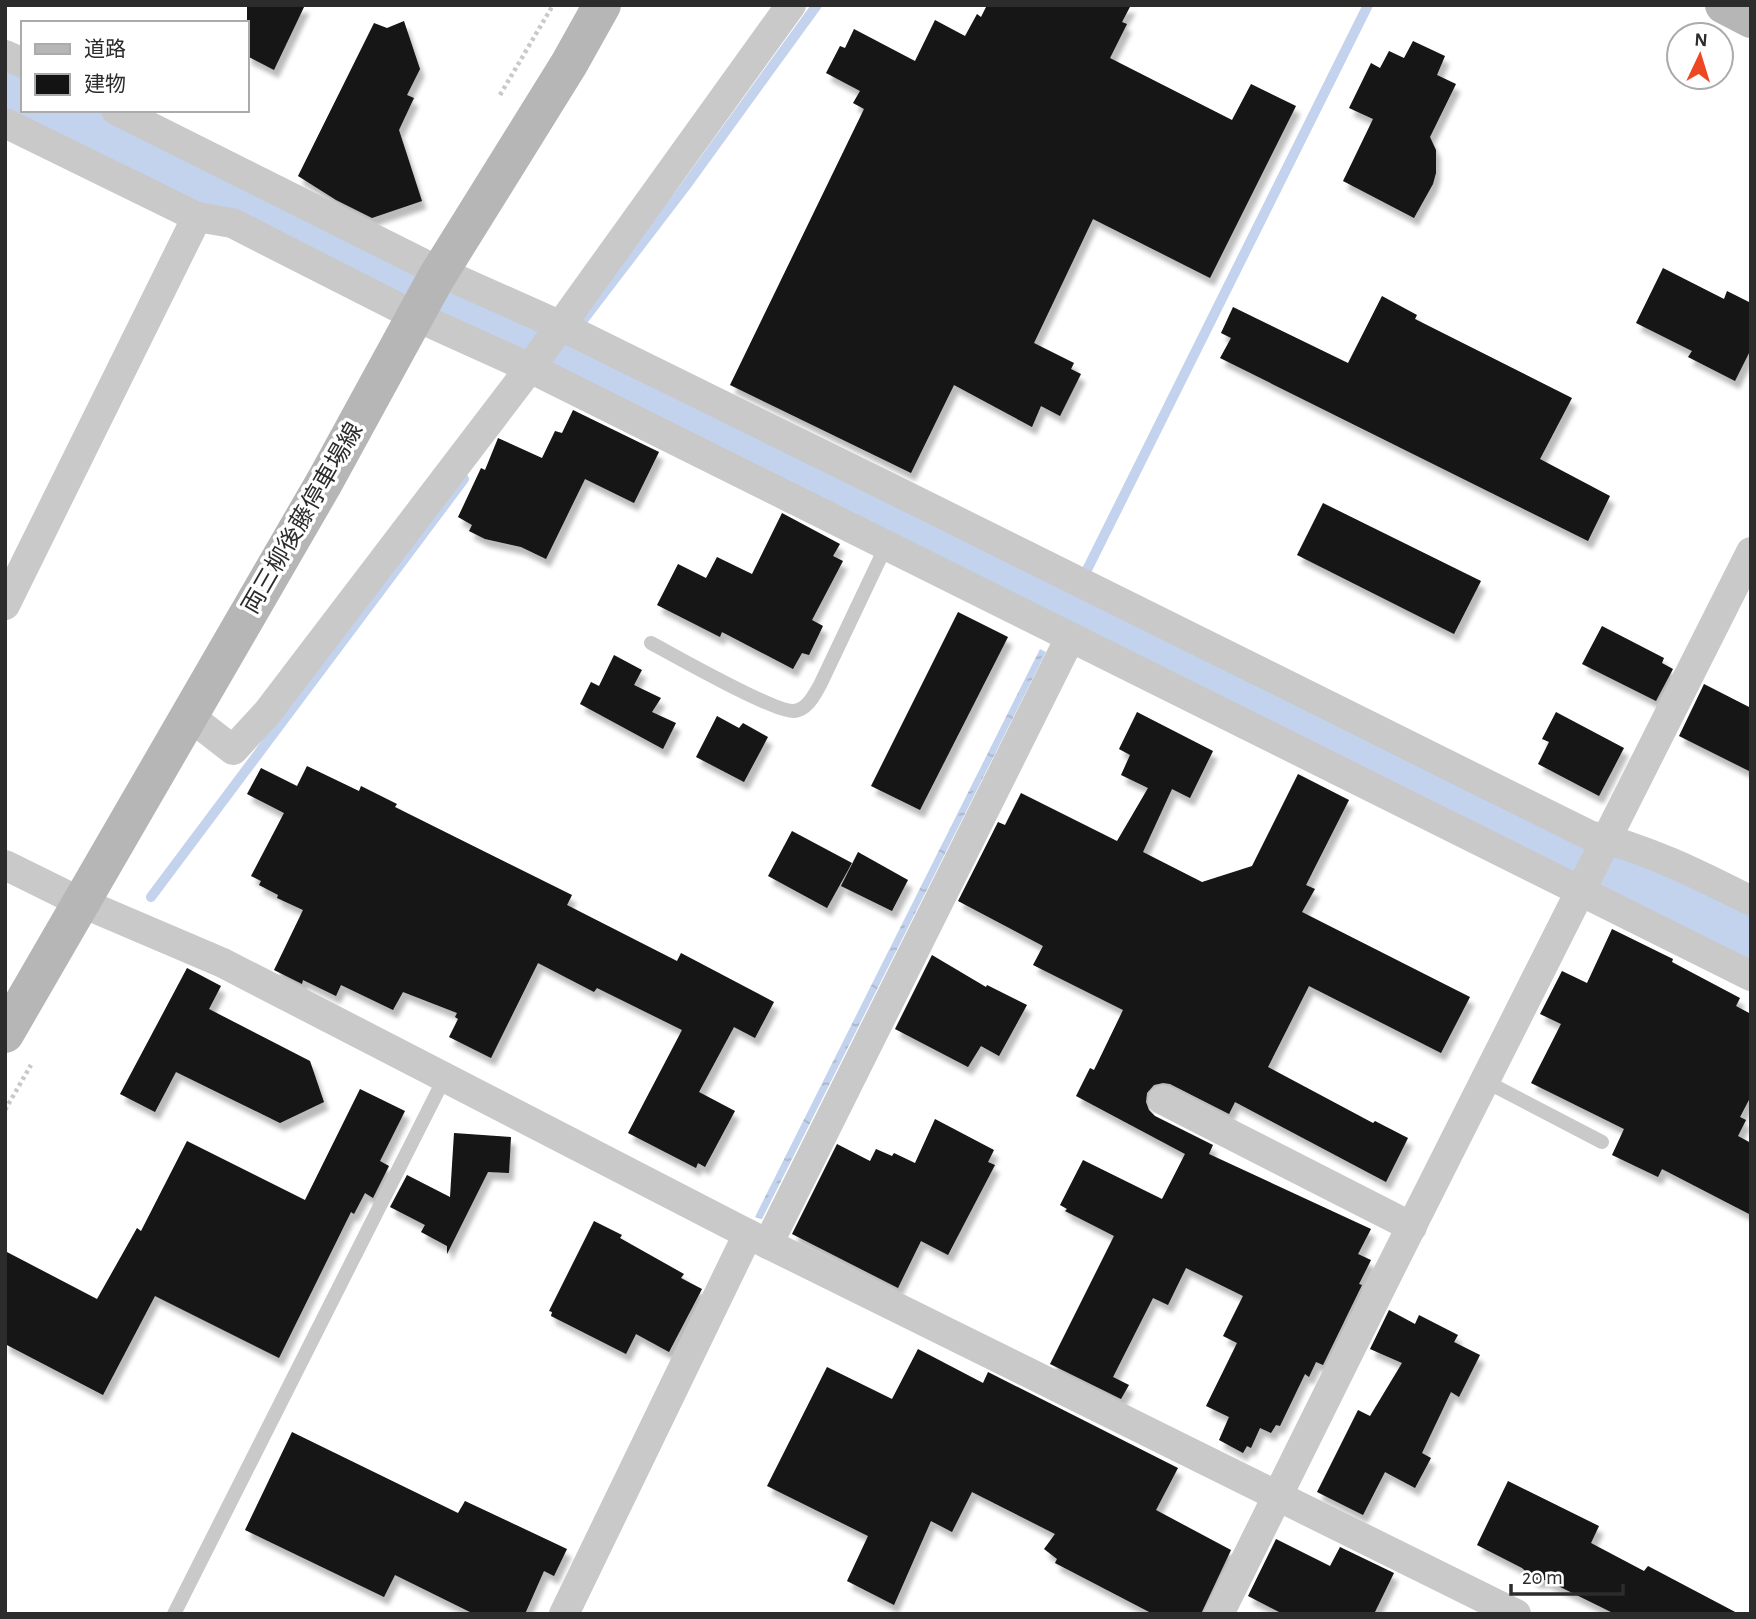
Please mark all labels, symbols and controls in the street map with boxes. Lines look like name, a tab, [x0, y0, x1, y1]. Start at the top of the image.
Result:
legend	[21, 21, 248, 112]
north arrow	[1665, 21, 1735, 91]
text: N	[1694, 31, 1708, 50]
text: 道路	[84, 38, 126, 60]
text: 建物	[84, 73, 126, 95]
street label: 両三柳後藤停車場線	[237, 418, 367, 618]
scale bar	[1511, 1552, 1623, 1596]
text: 20 m	[1522, 1567, 1563, 1588]

